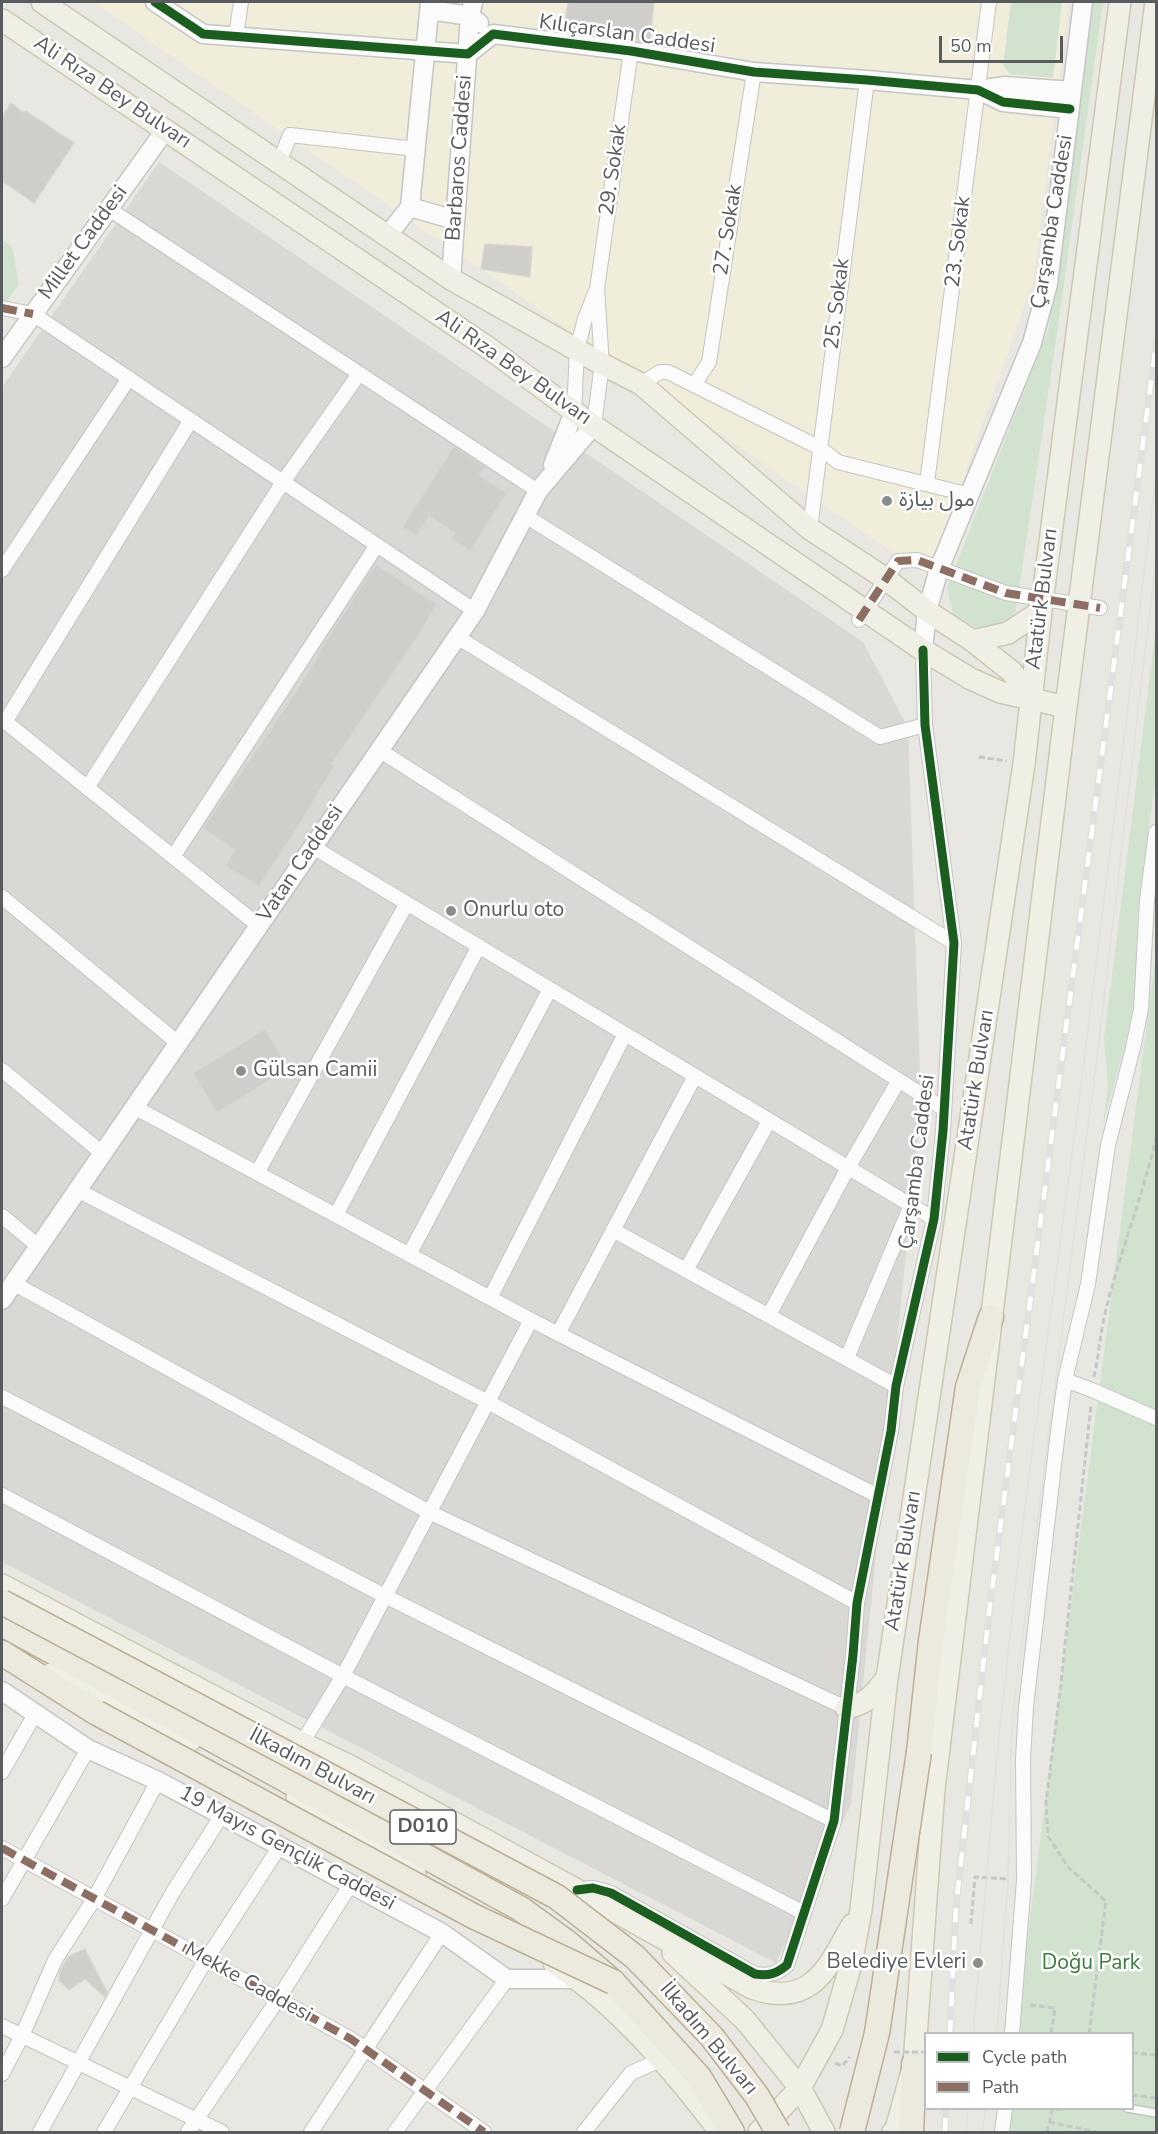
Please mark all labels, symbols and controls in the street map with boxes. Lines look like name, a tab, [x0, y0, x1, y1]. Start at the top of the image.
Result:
street label: Kılıçarslan Caddesi	[537, 10, 717, 60]
scale bar	[942, 24, 1066, 62]
street label: Ali Rıza Bey Bulvarı	[29, 31, 195, 155]
text: 50 m	[950, 34, 992, 58]
street label: Barbaros Caddesi	[442, 74, 478, 242]
street label: 29. Sokak	[595, 123, 633, 217]
street label: Çarşamba Caddesi	[1027, 133, 1079, 311]
street label: Millet Caddesi	[34, 181, 134, 305]
street label: 27. Sokak	[709, 183, 749, 277]
street label: 23. Sokak	[941, 195, 977, 289]
street label: 25. Sokak	[820, 257, 856, 351]
street label: Ali Rıza Bey Bulvarı	[430, 305, 596, 431]
place label: مول بيازة	[899, 488, 975, 514]
marker: مول بيازة	[880, 494, 894, 508]
street label: Atatürk Bulvarı	[1022, 527, 1064, 671]
street label: Vatan Caddesi	[253, 801, 349, 927]
place label: Onurlu oto	[463, 898, 564, 924]
marker: Onurlu oto	[444, 904, 458, 918]
street label: Atatürk Bulvarı	[953, 1008, 1001, 1152]
place label: Gülsan Camii	[253, 1058, 377, 1084]
marker: Gülsan Camii	[234, 1064, 248, 1078]
street label: Çarşamba Caddesi	[895, 1073, 941, 1251]
street label: Atatürk Bulvarı	[880, 1489, 928, 1633]
street label: İlkadım Bulvarı	[244, 1723, 380, 1811]
street label: 19 Mayıs Gençlik Caddesi	[175, 1781, 399, 1917]
road number: D010	[390, 1810, 456, 1844]
street label: Mekke Caddesi	[180, 1938, 316, 2028]
place label: Belediye Evleri	[826, 1950, 966, 1976]
park label: Doğu Park	[1042, 1951, 1140, 1977]
marker: Belediye Evleri	[971, 1956, 985, 1970]
street label: İlkadım Bulvarı	[653, 1977, 763, 2101]
legend	[924, 2032, 1134, 2110]
text: Cycle path	[982, 2045, 1067, 2069]
text: Path	[982, 2075, 1019, 2099]

